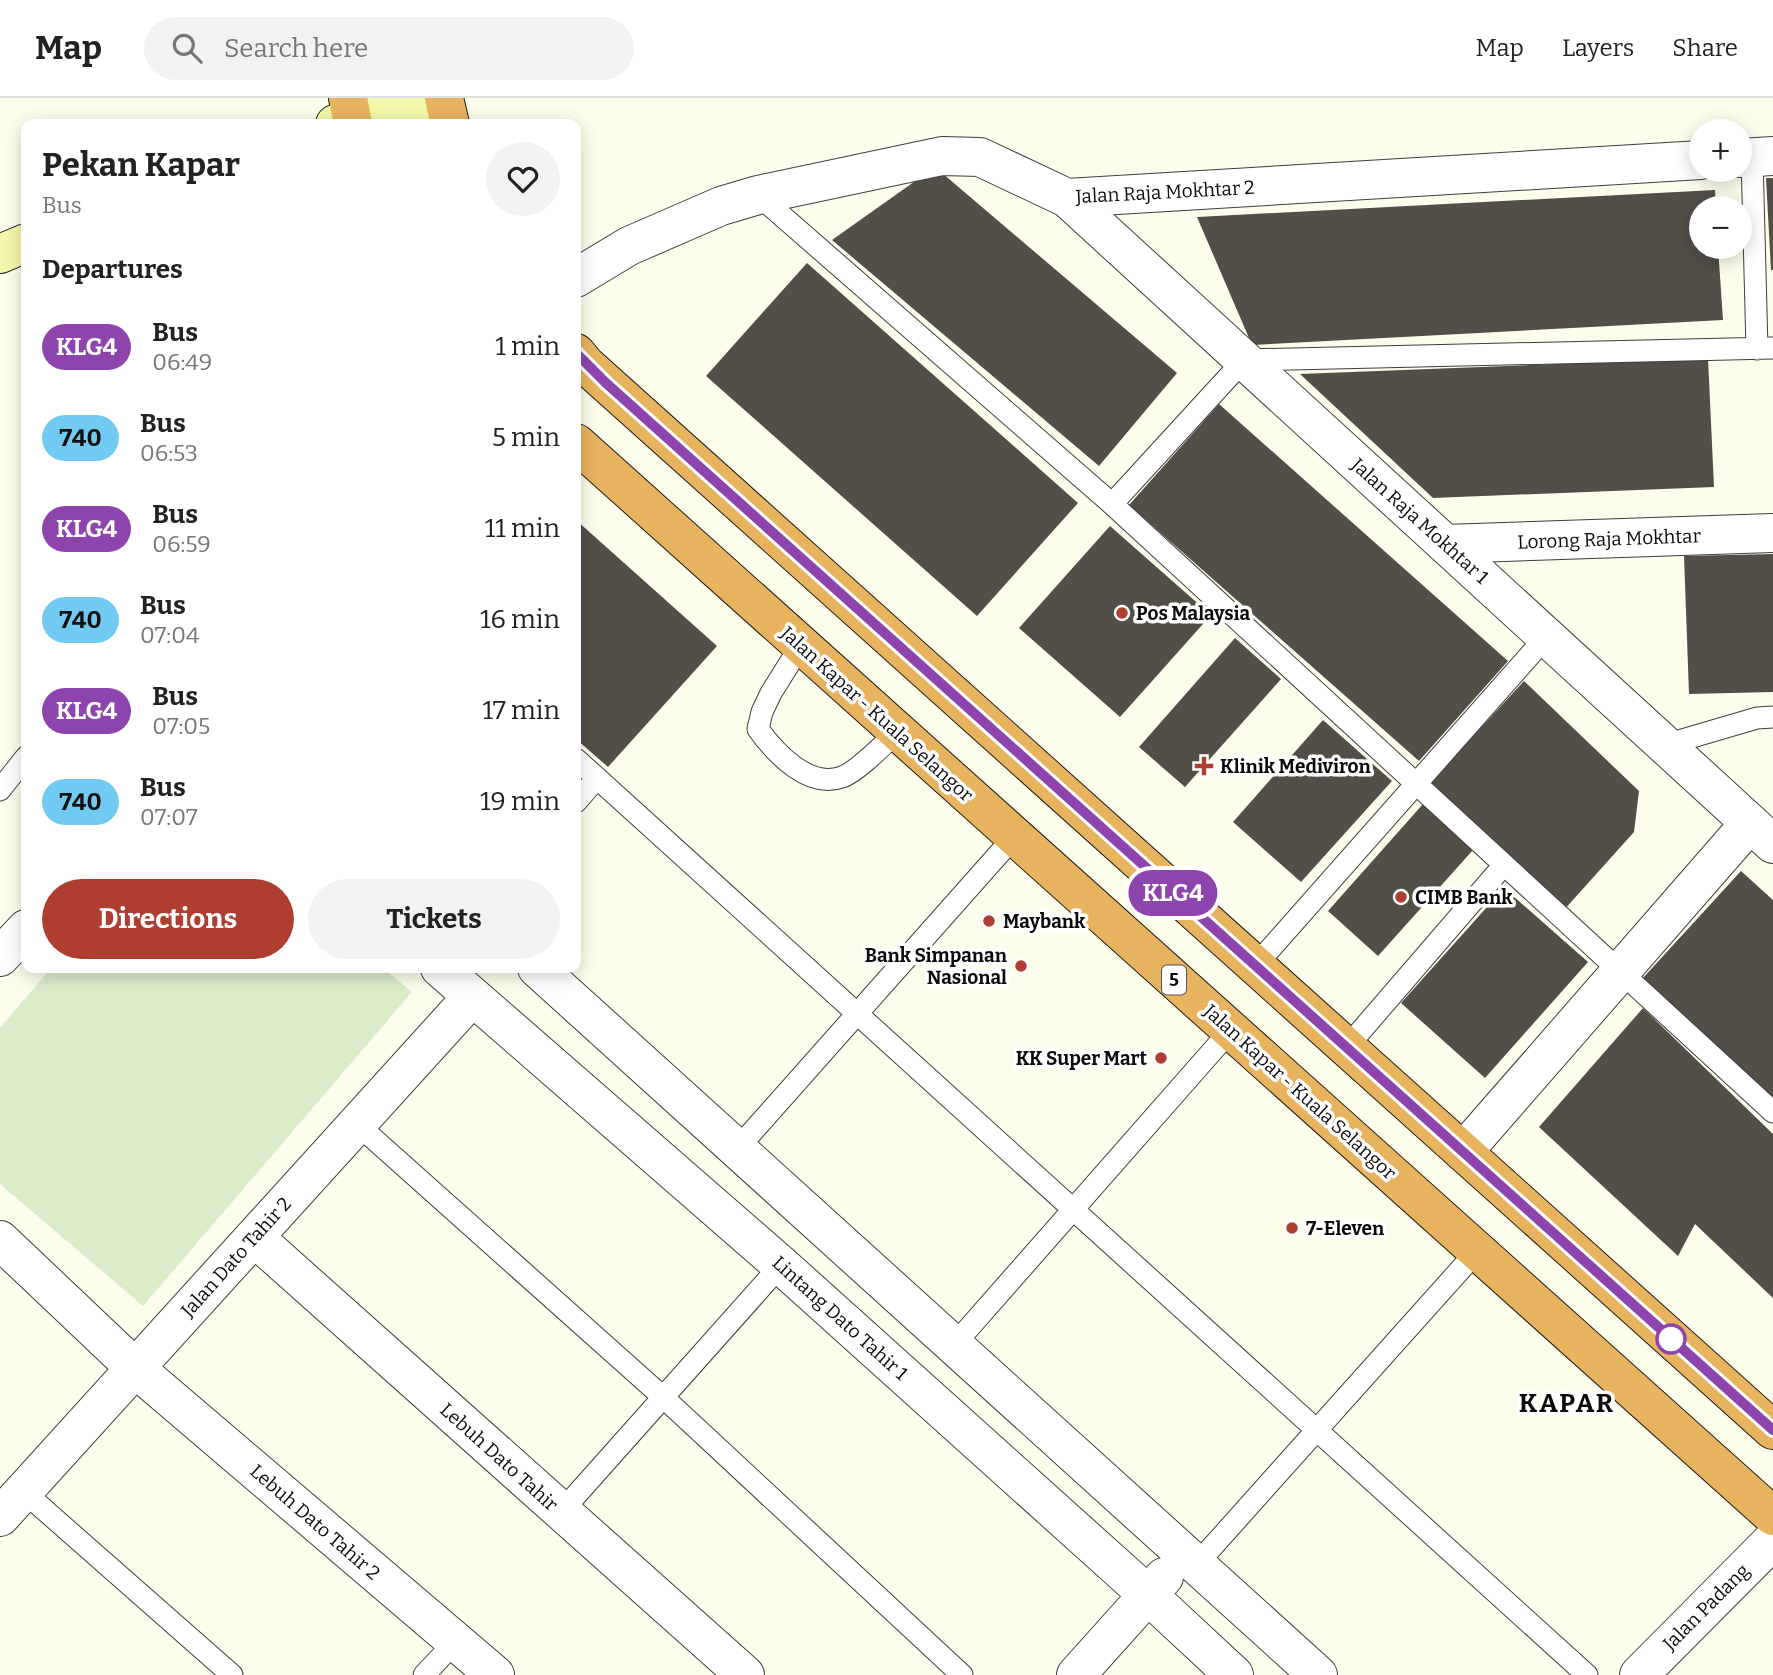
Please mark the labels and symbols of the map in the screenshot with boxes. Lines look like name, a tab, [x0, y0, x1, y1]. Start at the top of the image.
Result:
street label: Jalan Raja Mokhtar 2	[1074, 176, 1255, 208]
street label: Jalan Raja Mokhtar 1	[1346, 453, 1493, 589]
street label: Lorong Raja Mokhtar	[1517, 524, 1702, 554]
place label: Pos Malaysia	[1136, 602, 1250, 625]
marker: Pos Malaysia	[1114, 605, 1130, 621]
street label: Jalan Kapar - Kuala Selangor	[775, 621, 978, 807]
place label: Klinik Mediviron	[1220, 755, 1372, 778]
marker: Klinik Mediviron	[1194, 756, 1214, 776]
line badge: KLG4	[1124, 870, 1222, 916]
place label: CIMB Bank	[1415, 886, 1513, 909]
marker: CIMB Bank	[1393, 889, 1409, 905]
place label: Maybank	[1003, 910, 1086, 933]
marker: Maybank	[981, 913, 997, 929]
place label: Bank Simpanan Nasional	[865, 944, 1008, 989]
marker: Bank Simpanan Nasional	[1013, 958, 1029, 974]
road number: 5	[1162, 966, 1186, 995]
street label: Jalan Kapar - Kuala Selangor	[1198, 999, 1401, 1185]
place label: KK Super Mart	[1016, 1047, 1147, 1070]
marker: KK Super Mart	[1153, 1050, 1169, 1066]
street label: Jalan Dato Tahir 2	[176, 1192, 296, 1322]
place label: 7-Eleven	[1306, 1217, 1385, 1240]
marker: 7-Eleven	[1284, 1220, 1300, 1236]
street label: Lintang Dato Tahir 1	[768, 1251, 913, 1385]
unlabelled marker	[1656, 1324, 1686, 1354]
district label: KAPAR	[1519, 1388, 1615, 1419]
street label: Lebuh Dato Tahir	[435, 1398, 563, 1516]
street label: Lebuh Dato Tahir 2	[245, 1459, 385, 1585]
street label: Jalan Padang	[1657, 1559, 1754, 1656]

